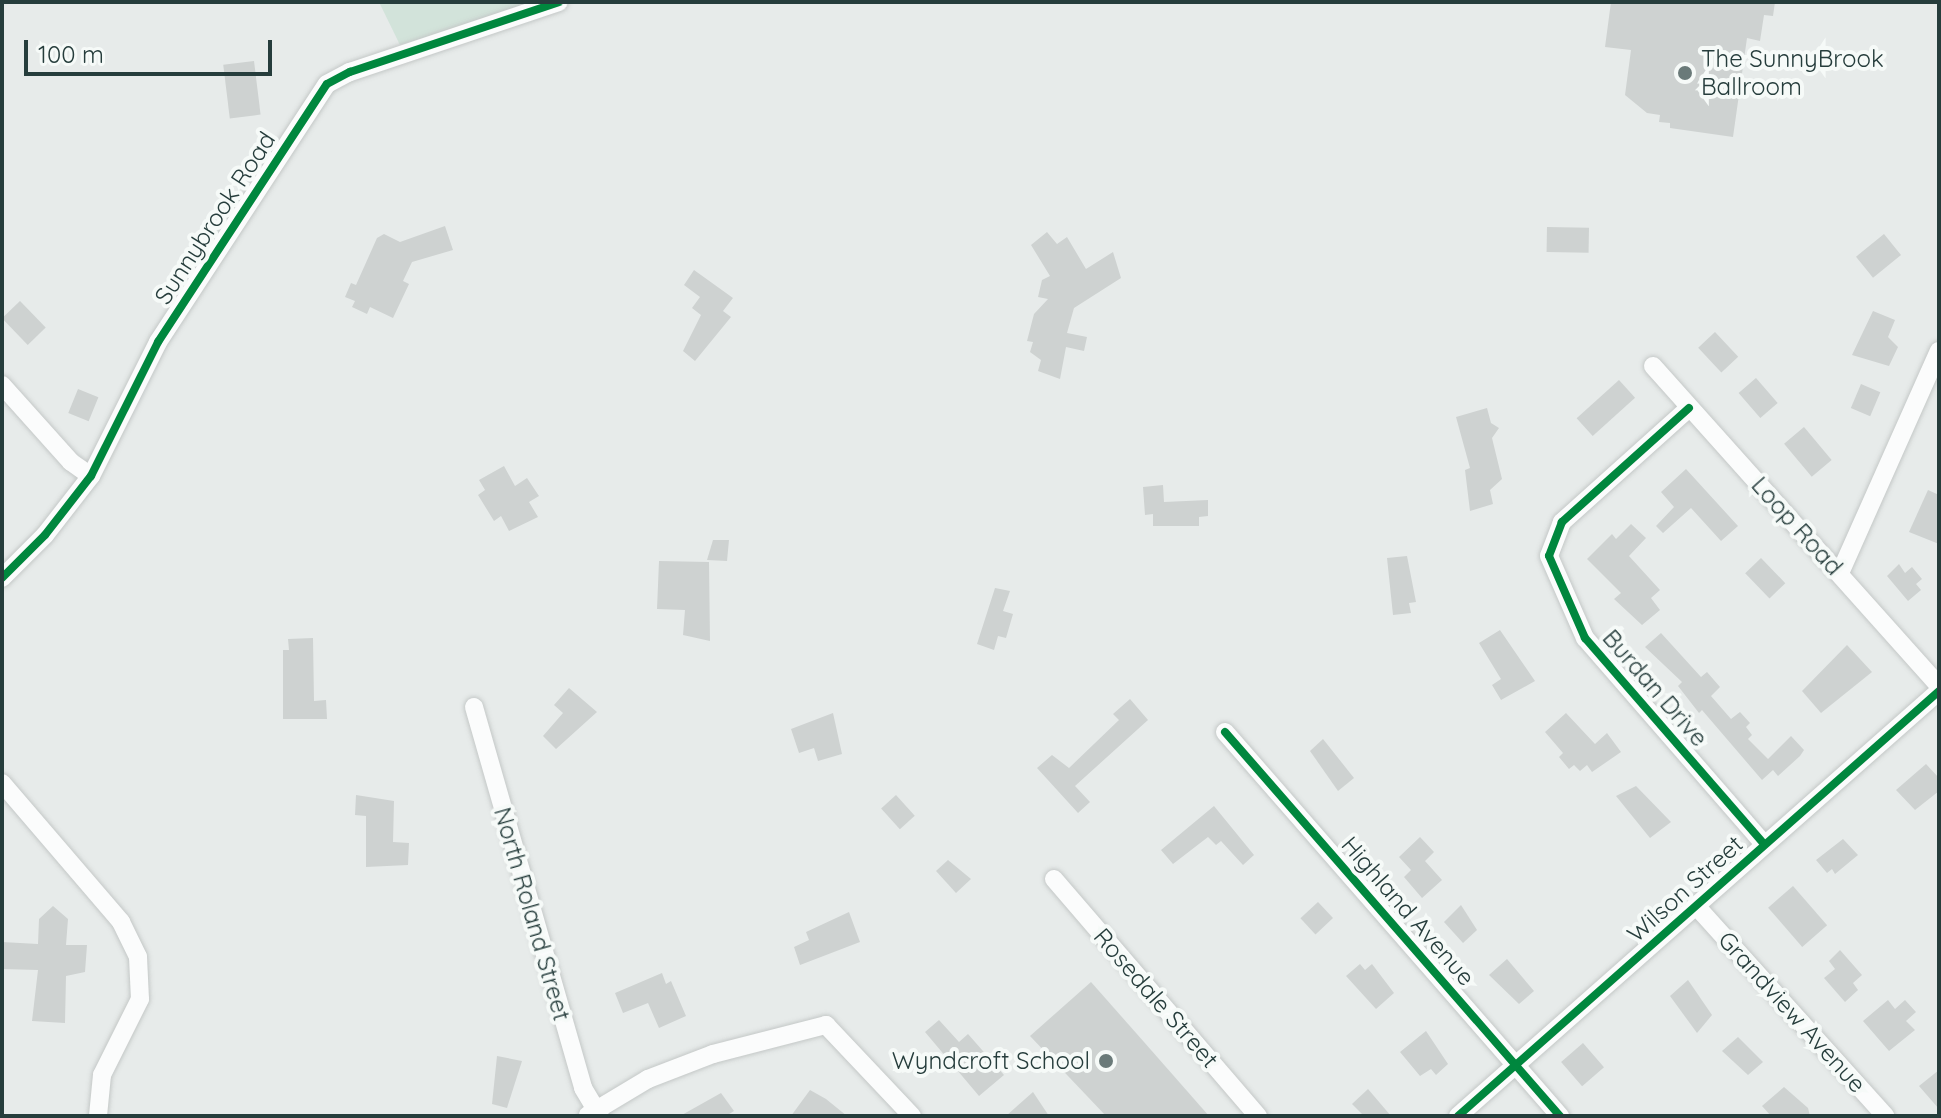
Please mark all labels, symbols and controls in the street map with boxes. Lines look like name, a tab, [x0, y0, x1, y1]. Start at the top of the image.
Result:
scale bar	[28, 24, 276, 74]
text: 100 m	[38, 39, 104, 69]
place label: The SunnyBrook Ballroom	[1701, 45, 1884, 101]
marker: The SunnyBrook Ballroom	[1676, 64, 1694, 82]
street label: Sunnybrook Road	[149, 126, 281, 310]
street label: Loop Road	[1745, 471, 1849, 581]
street label: Burdan Drive	[1596, 624, 1714, 752]
street label: North Roland Street	[488, 804, 576, 1024]
street label: Wilson Street	[1621, 830, 1749, 948]
street label: Highland Avenue	[1335, 831, 1481, 991]
street label: Rosedale Street	[1088, 922, 1224, 1074]
street label: Grandview Avenue	[1712, 926, 1872, 1098]
place label: Wyndcroft School	[892, 1047, 1090, 1075]
marker: Wyndcroft School	[1097, 1052, 1115, 1070]

